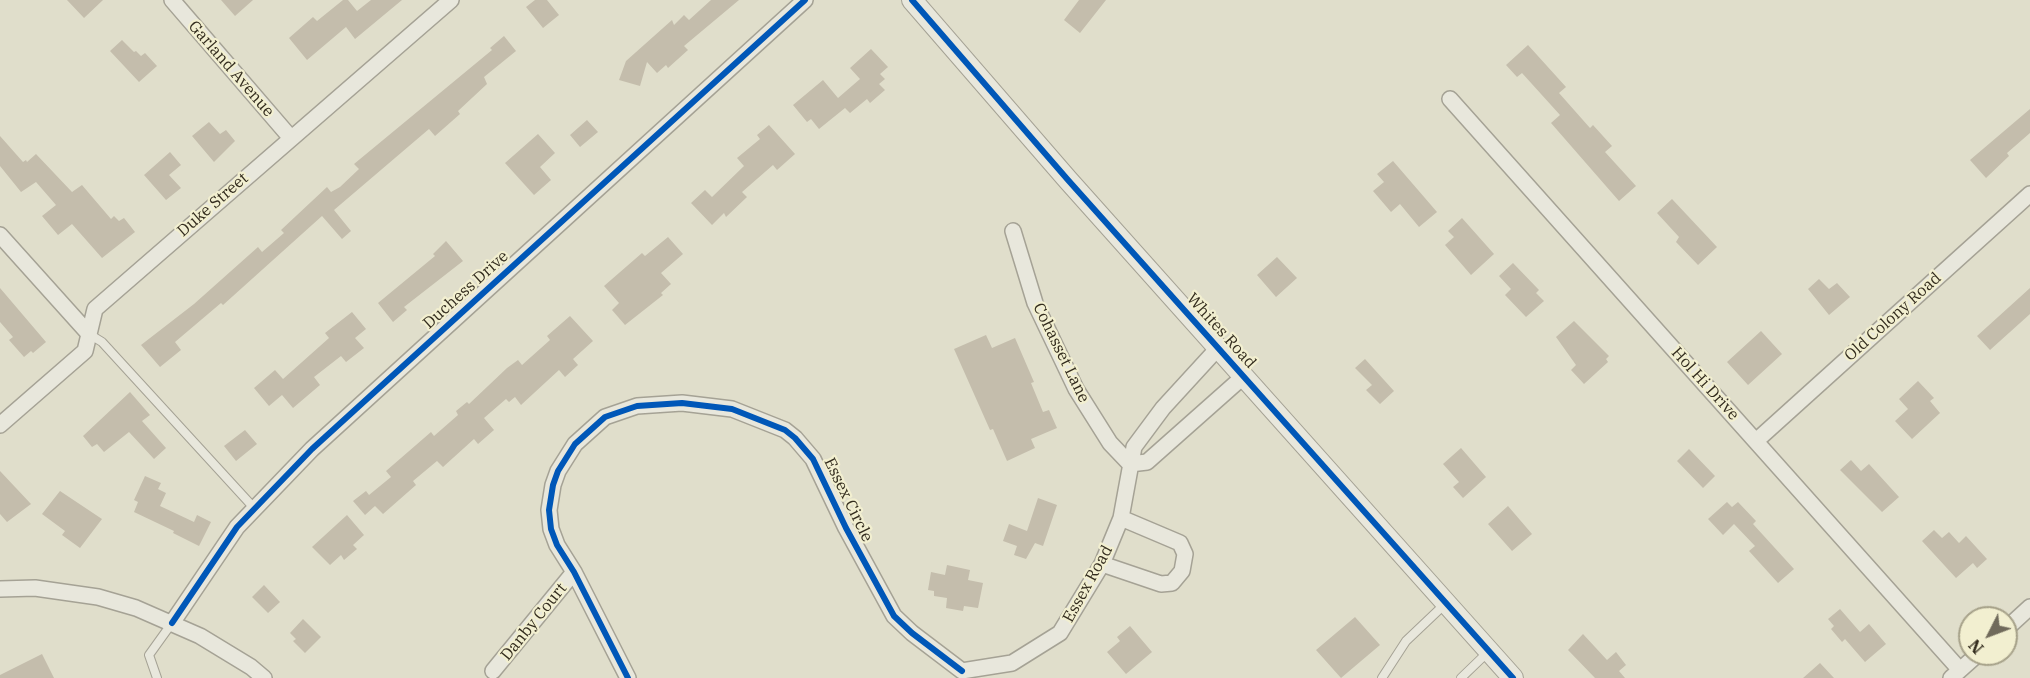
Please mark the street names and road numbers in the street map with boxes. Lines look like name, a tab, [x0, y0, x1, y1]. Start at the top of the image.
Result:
street label: Garland Avenue	[184, 17, 278, 121]
street label: Duke Street	[174, 169, 252, 241]
street label: Duchess Drive	[420, 247, 512, 333]
street label: Old Colony Road	[1841, 269, 1945, 365]
street label: Whites Road	[1182, 289, 1260, 373]
street label: Cohasset Lane	[1029, 300, 1093, 406]
street label: Hol Hi Drive	[1667, 343, 1743, 425]
street label: Essex Circle	[819, 455, 877, 545]
street label: Essex Road	[1059, 542, 1117, 626]
street label: Danby Court	[497, 579, 571, 665]

